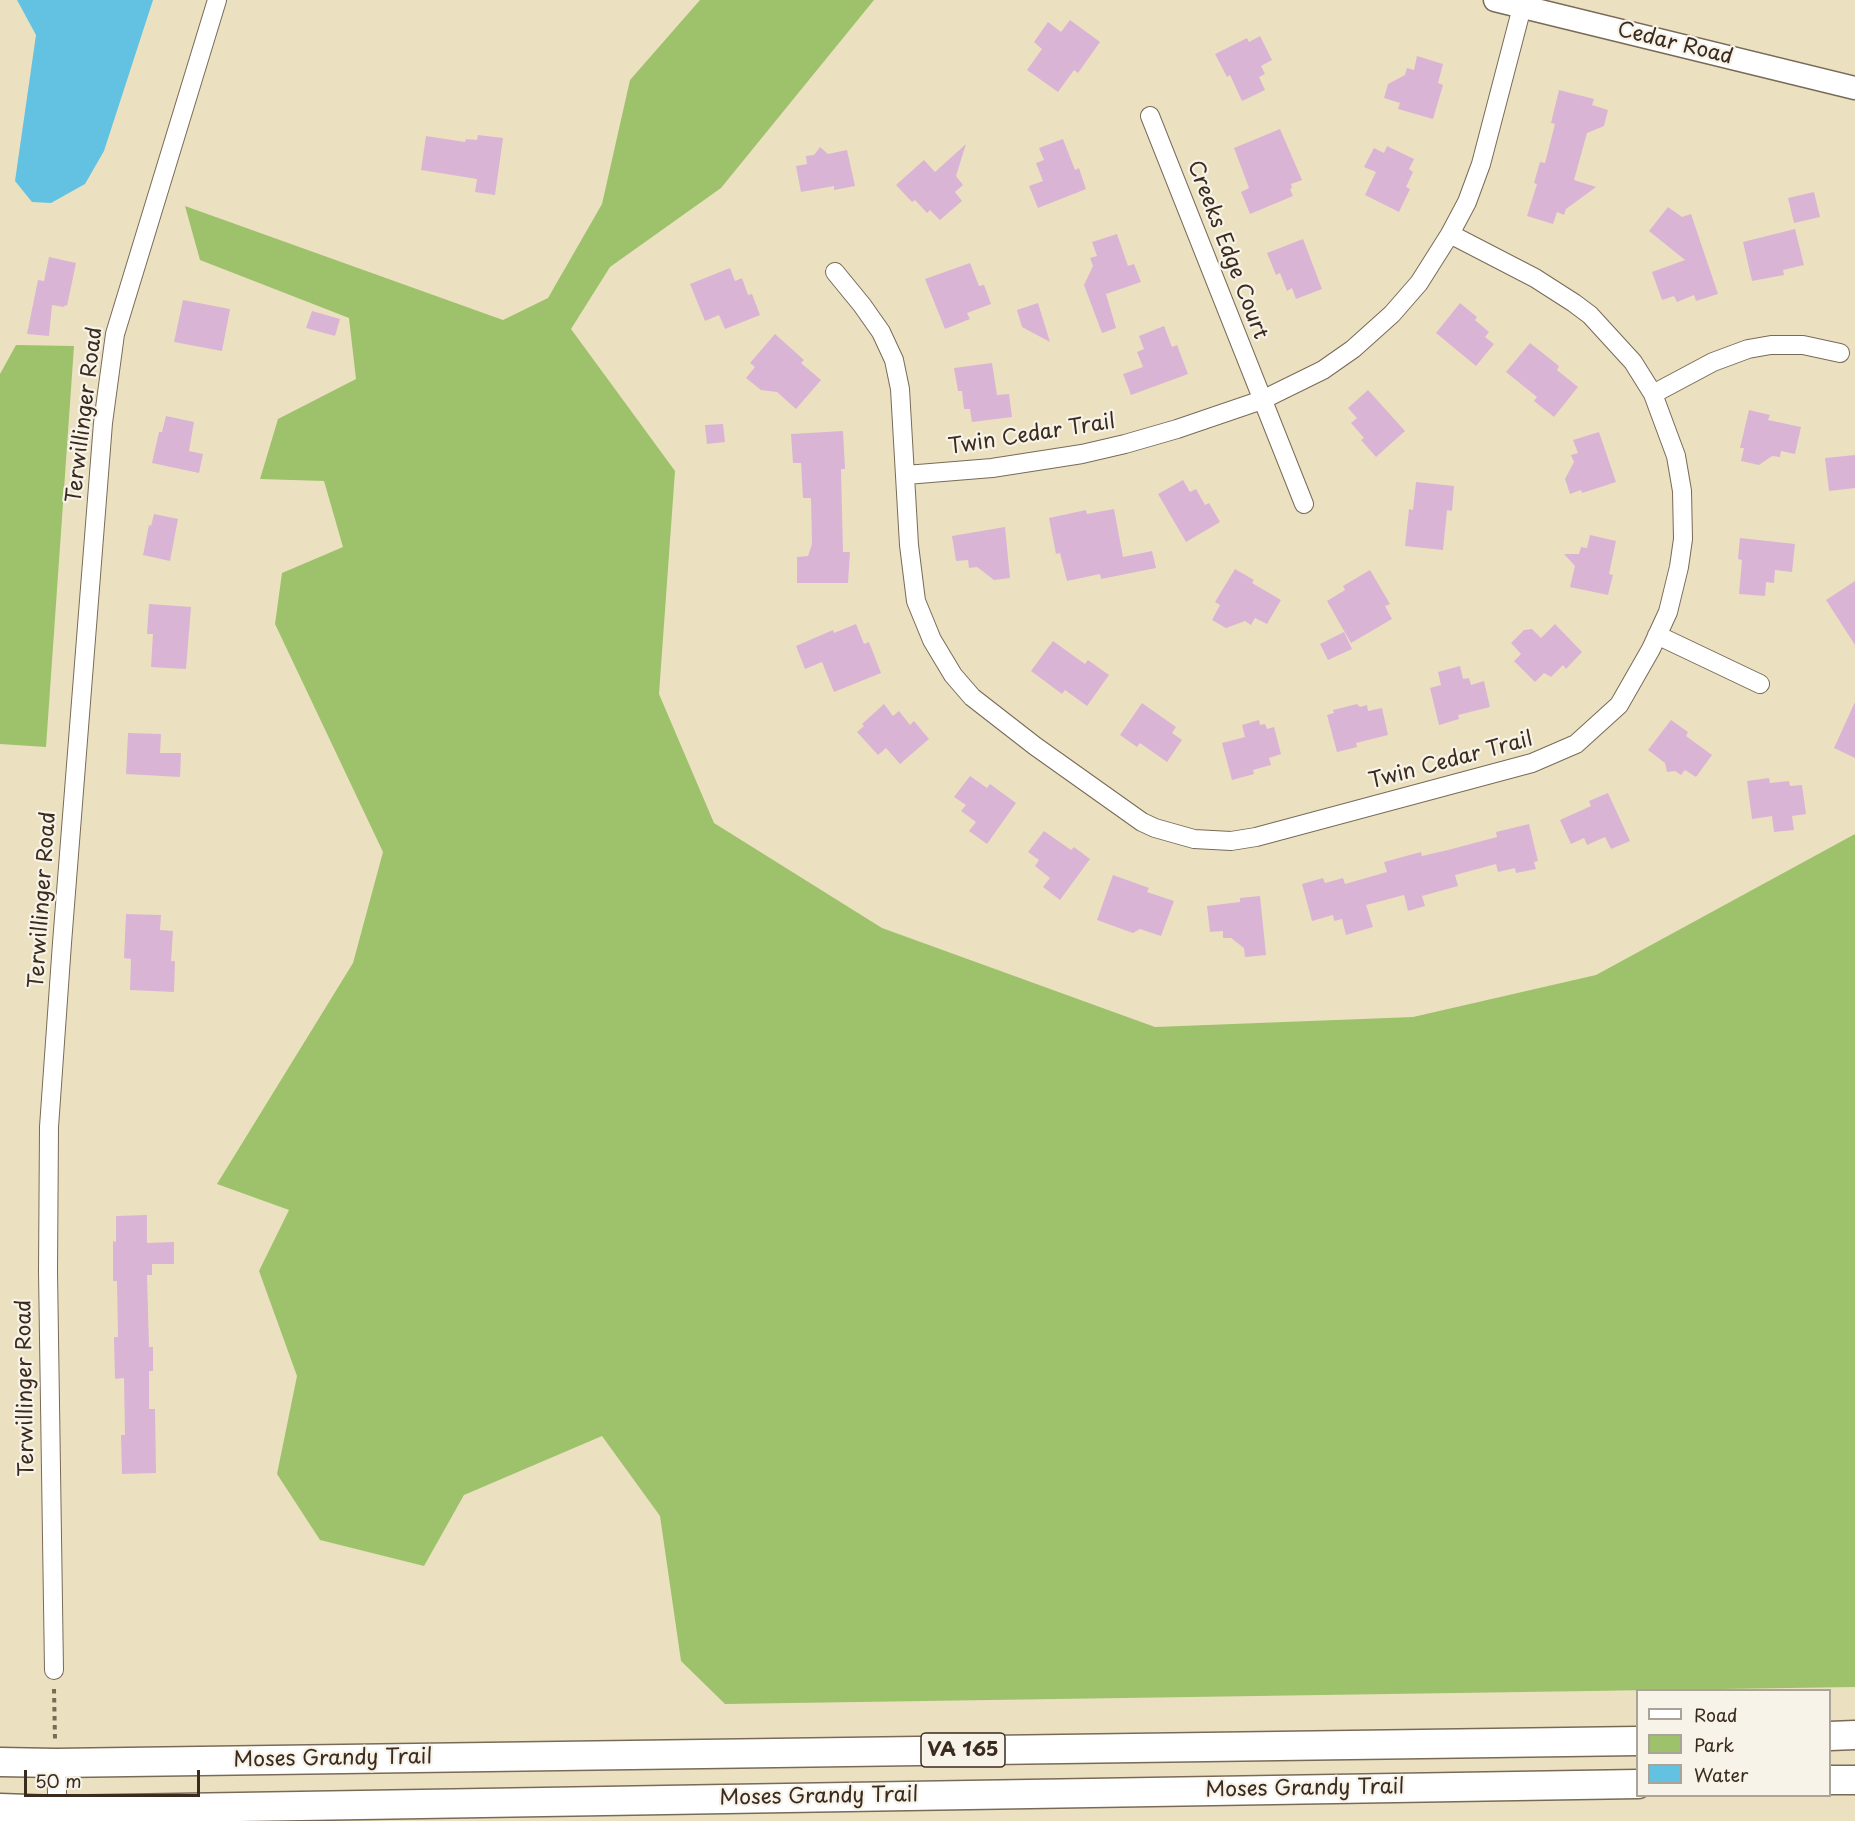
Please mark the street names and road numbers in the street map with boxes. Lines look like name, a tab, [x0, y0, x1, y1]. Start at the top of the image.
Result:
street label: Cedar Road	[1615, 17, 1735, 71]
street label: Creeks Edge Court	[1181, 157, 1273, 343]
street label: Terwillinger Road	[62, 326, 108, 504]
street label: Twin Cedar Trail	[947, 409, 1117, 461]
street label: Twin Cedar Trail	[1366, 727, 1536, 795]
street label: Terwillinger Road	[24, 811, 62, 989]
street label: Terwillinger Road	[12, 1299, 40, 1477]
road number: VA 165	[921, 1733, 1005, 1767]
street label: Moses Grandy Trail	[233, 1745, 433, 1773]
street label: Moses Grandy Trail	[1205, 1775, 1405, 1803]
street label: Moses Grandy Trail	[719, 1783, 919, 1811]

